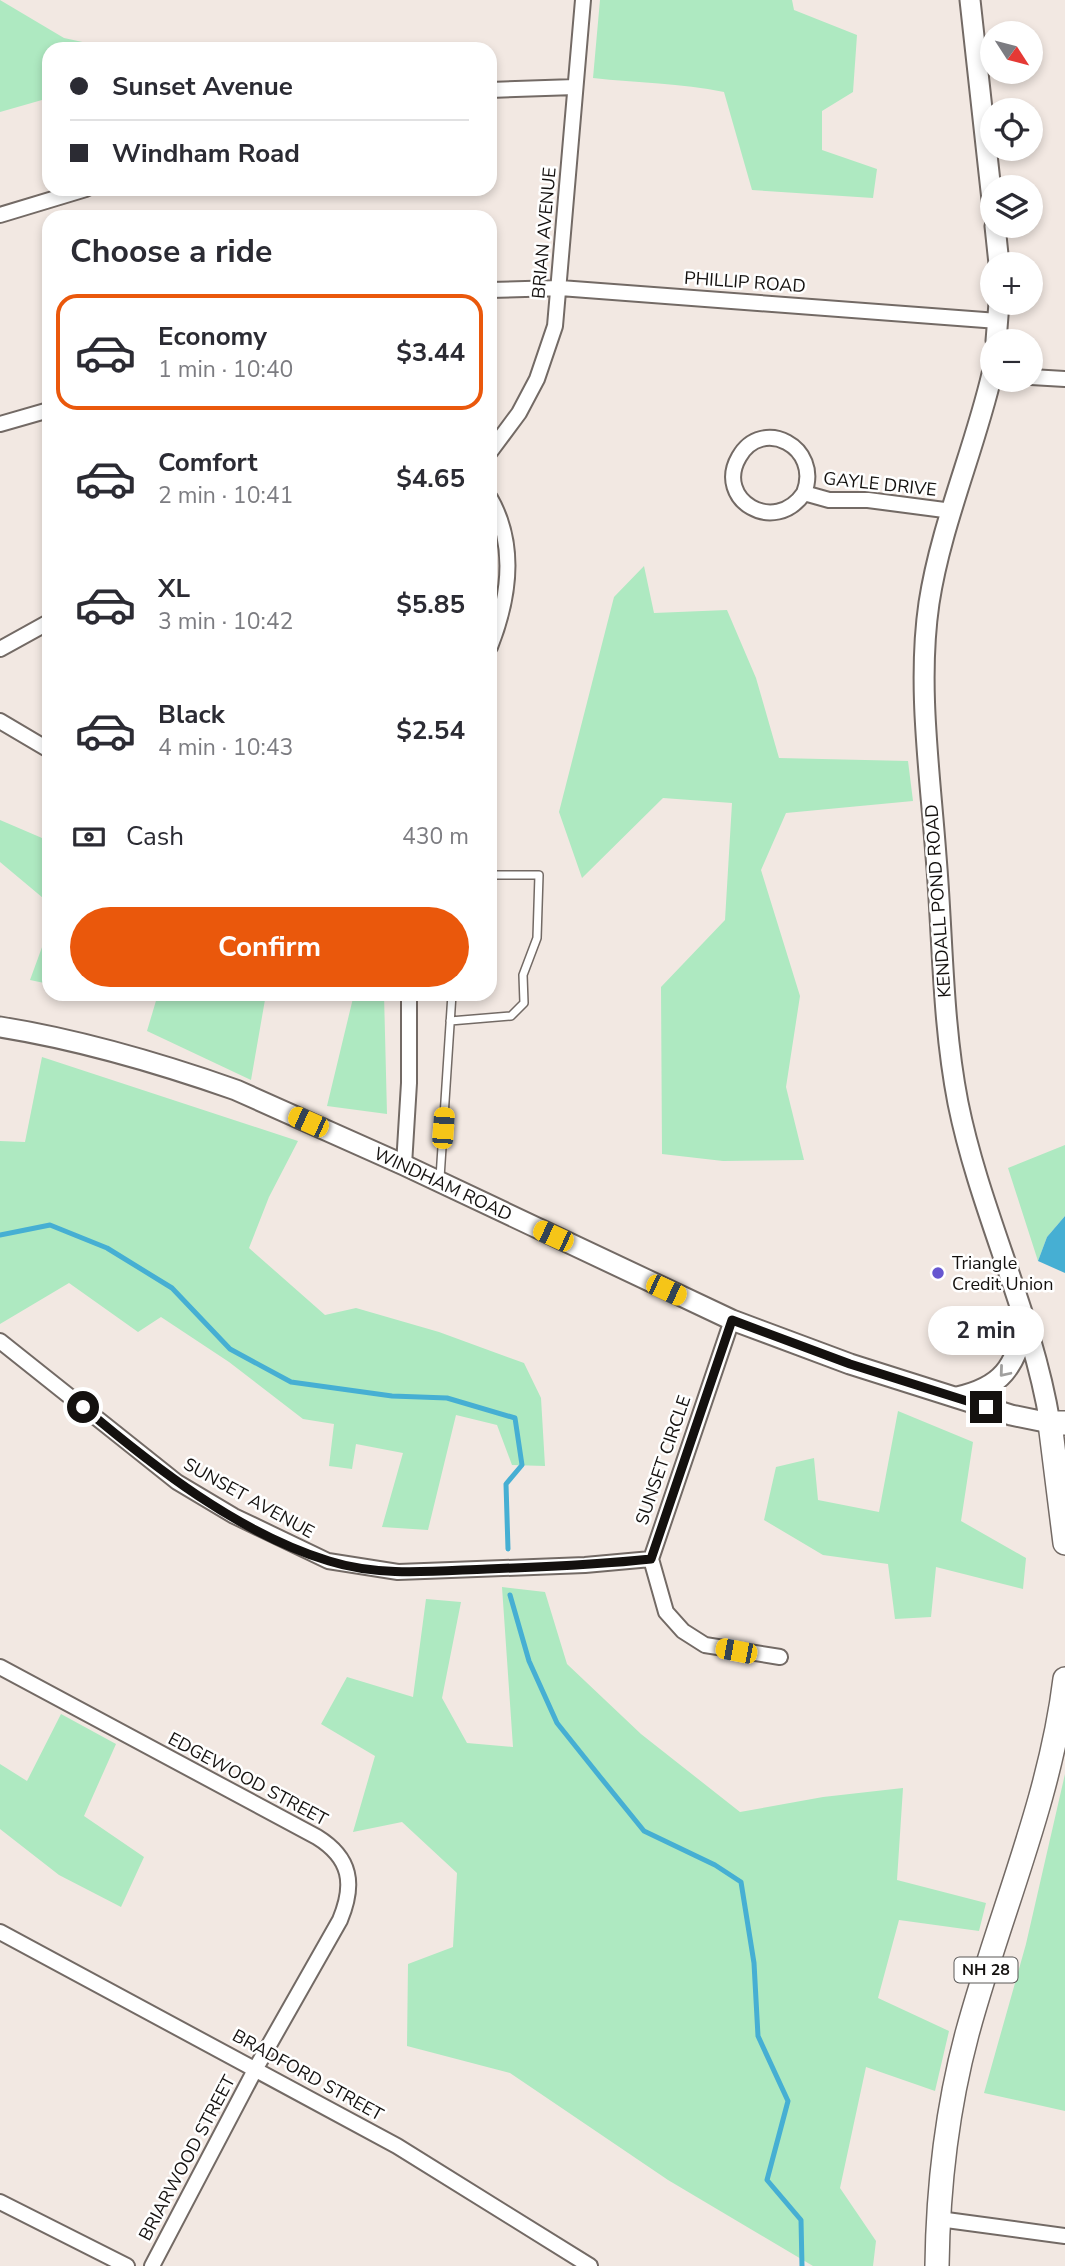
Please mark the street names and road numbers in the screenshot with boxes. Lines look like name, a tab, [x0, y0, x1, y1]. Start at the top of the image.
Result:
street label: BRIAN AVENUE	[526, 166, 562, 300]
street label: PHILLIP ROAD	[683, 266, 807, 298]
street label: GAYLE DRIVE	[822, 466, 938, 502]
street label: KENDALL POND ROAD	[919, 803, 957, 999]
street label: WINDHAM ROAD	[370, 1141, 516, 1227]
street label: SUNSET CIRCLE	[630, 1392, 696, 1528]
street label: SUNSET AVENUE	[179, 1452, 319, 1544]
street label: EDGEWOOD STREET	[164, 1727, 332, 1831]
road number: NH 28	[954, 1958, 1018, 1982]
street label: BRADFORD STREET	[228, 2024, 388, 2127]
street label: BRIARWOOD STREET	[133, 2071, 241, 2245]

